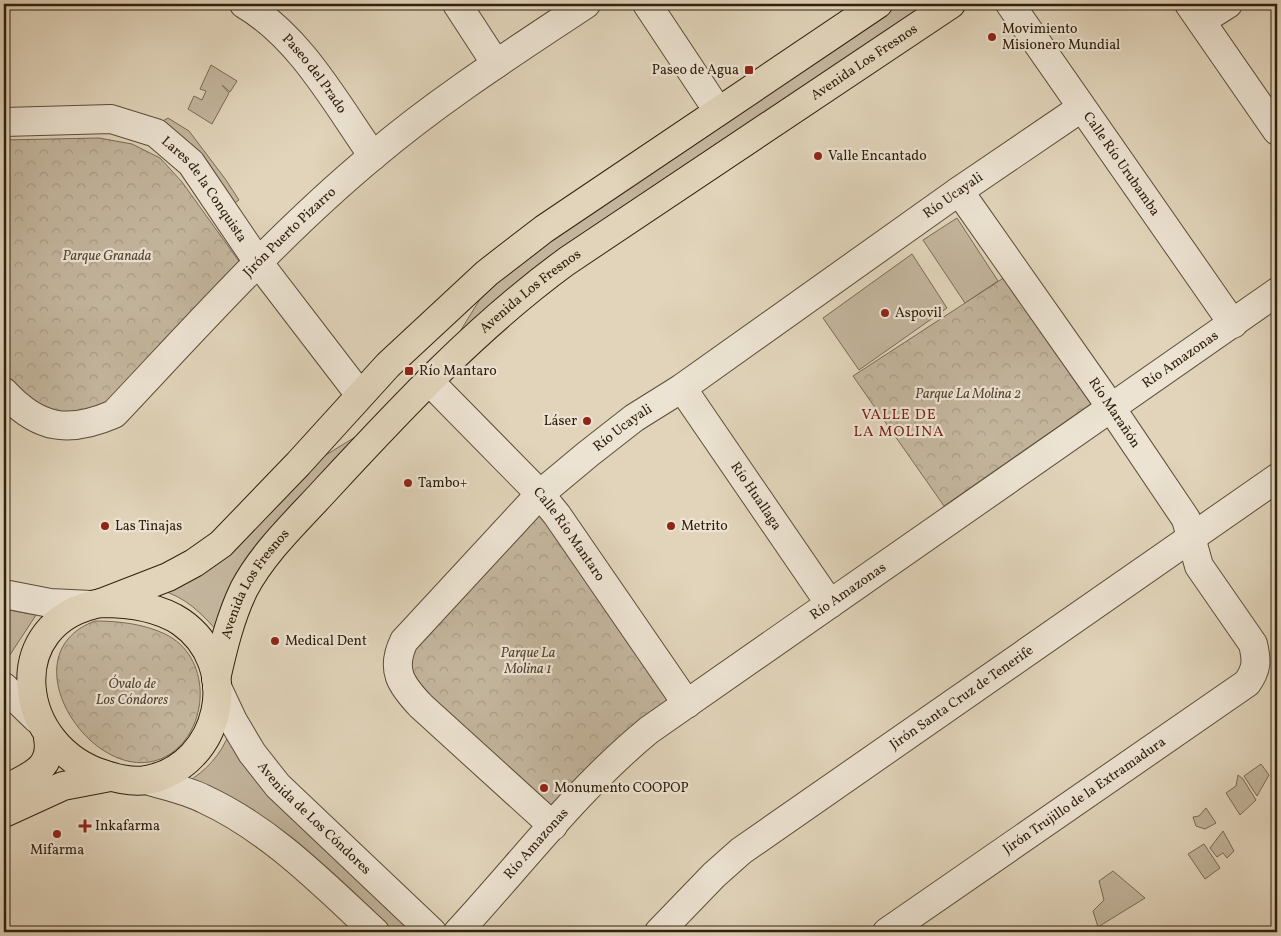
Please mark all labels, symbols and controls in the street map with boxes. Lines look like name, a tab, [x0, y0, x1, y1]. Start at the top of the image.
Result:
street label: Avenida Los Fresnos	[807, 19, 921, 105]
place label: Movimiento Misionero Mundial	[1002, 20, 1120, 55]
street label: Paseo del Prado	[278, 30, 351, 117]
marker: Movimiento Misionero Mundial	[986, 31, 998, 43]
place label: Paseo de Agua	[652, 61, 739, 80]
marker: Paseo de Agua	[743, 64, 755, 76]
street label: Calle Río Urubamba	[1079, 108, 1164, 220]
street label: Lares de la Conquista	[157, 132, 251, 246]
place label: Valle Encantado	[828, 147, 927, 166]
marker: Valle Encantado	[812, 150, 824, 162]
street label: Río Ucayali	[919, 168, 987, 223]
street label: Jirón Puerto Pizarro	[239, 183, 340, 282]
street label: Avenida Los Fresnos	[476, 245, 585, 338]
park label: Parque Granada	[63, 247, 152, 266]
place label: Aspovil	[895, 304, 942, 323]
marker: Aspovil	[879, 307, 891, 319]
street label: Río Amazonas	[1138, 326, 1222, 393]
place label: Río Mantaro	[419, 362, 497, 381]
marker: Río Mantaro	[403, 365, 415, 377]
street label: Río Marañón	[1083, 374, 1145, 452]
park label: Parque La Molina 2	[915, 385, 1021, 404]
street label: Río Ucayali	[589, 399, 656, 456]
district label: VALLE DE LA MOLINA	[854, 405, 945, 443]
place label: Láser	[544, 412, 577, 431]
marker: Láser	[581, 415, 593, 427]
street label: Río Huallaga	[726, 458, 786, 534]
place label: Tambo+	[418, 474, 468, 493]
marker: Tambo+	[402, 477, 414, 489]
street label: Calle Río Mantaro	[529, 483, 609, 585]
place label: Las Tinajas	[115, 517, 182, 536]
place label: Metrito	[681, 517, 728, 536]
marker: Las Tinajas	[99, 520, 111, 532]
marker: Metrito	[665, 520, 677, 532]
street label: Avenida Los Fresnos	[217, 525, 294, 641]
street label: Río Amazonas	[806, 558, 890, 624]
place label: Medical Dent	[285, 632, 367, 651]
marker: Medical Dent	[269, 635, 281, 647]
street label: Jirón Santa Cruz de Tenerife	[886, 641, 1038, 754]
park label: Parque La Molina 1	[501, 644, 556, 679]
park label: Óvalo de Los Cóndores	[96, 674, 168, 710]
street label: Jirón Trujillo de la Extramadura	[999, 732, 1170, 858]
street label: Avenida de Los Cóndores	[253, 758, 375, 879]
place label: Monumento COOPOP	[554, 779, 689, 798]
marker: Monumento COOPOP	[538, 782, 550, 794]
street label: Río Amazonas	[500, 804, 573, 883]
place label: Inkafarma	[95, 817, 160, 836]
marker: Inkafarma	[79, 820, 91, 832]
marker: Mifarma	[51, 828, 63, 840]
place label: Mifarma	[30, 841, 84, 860]

